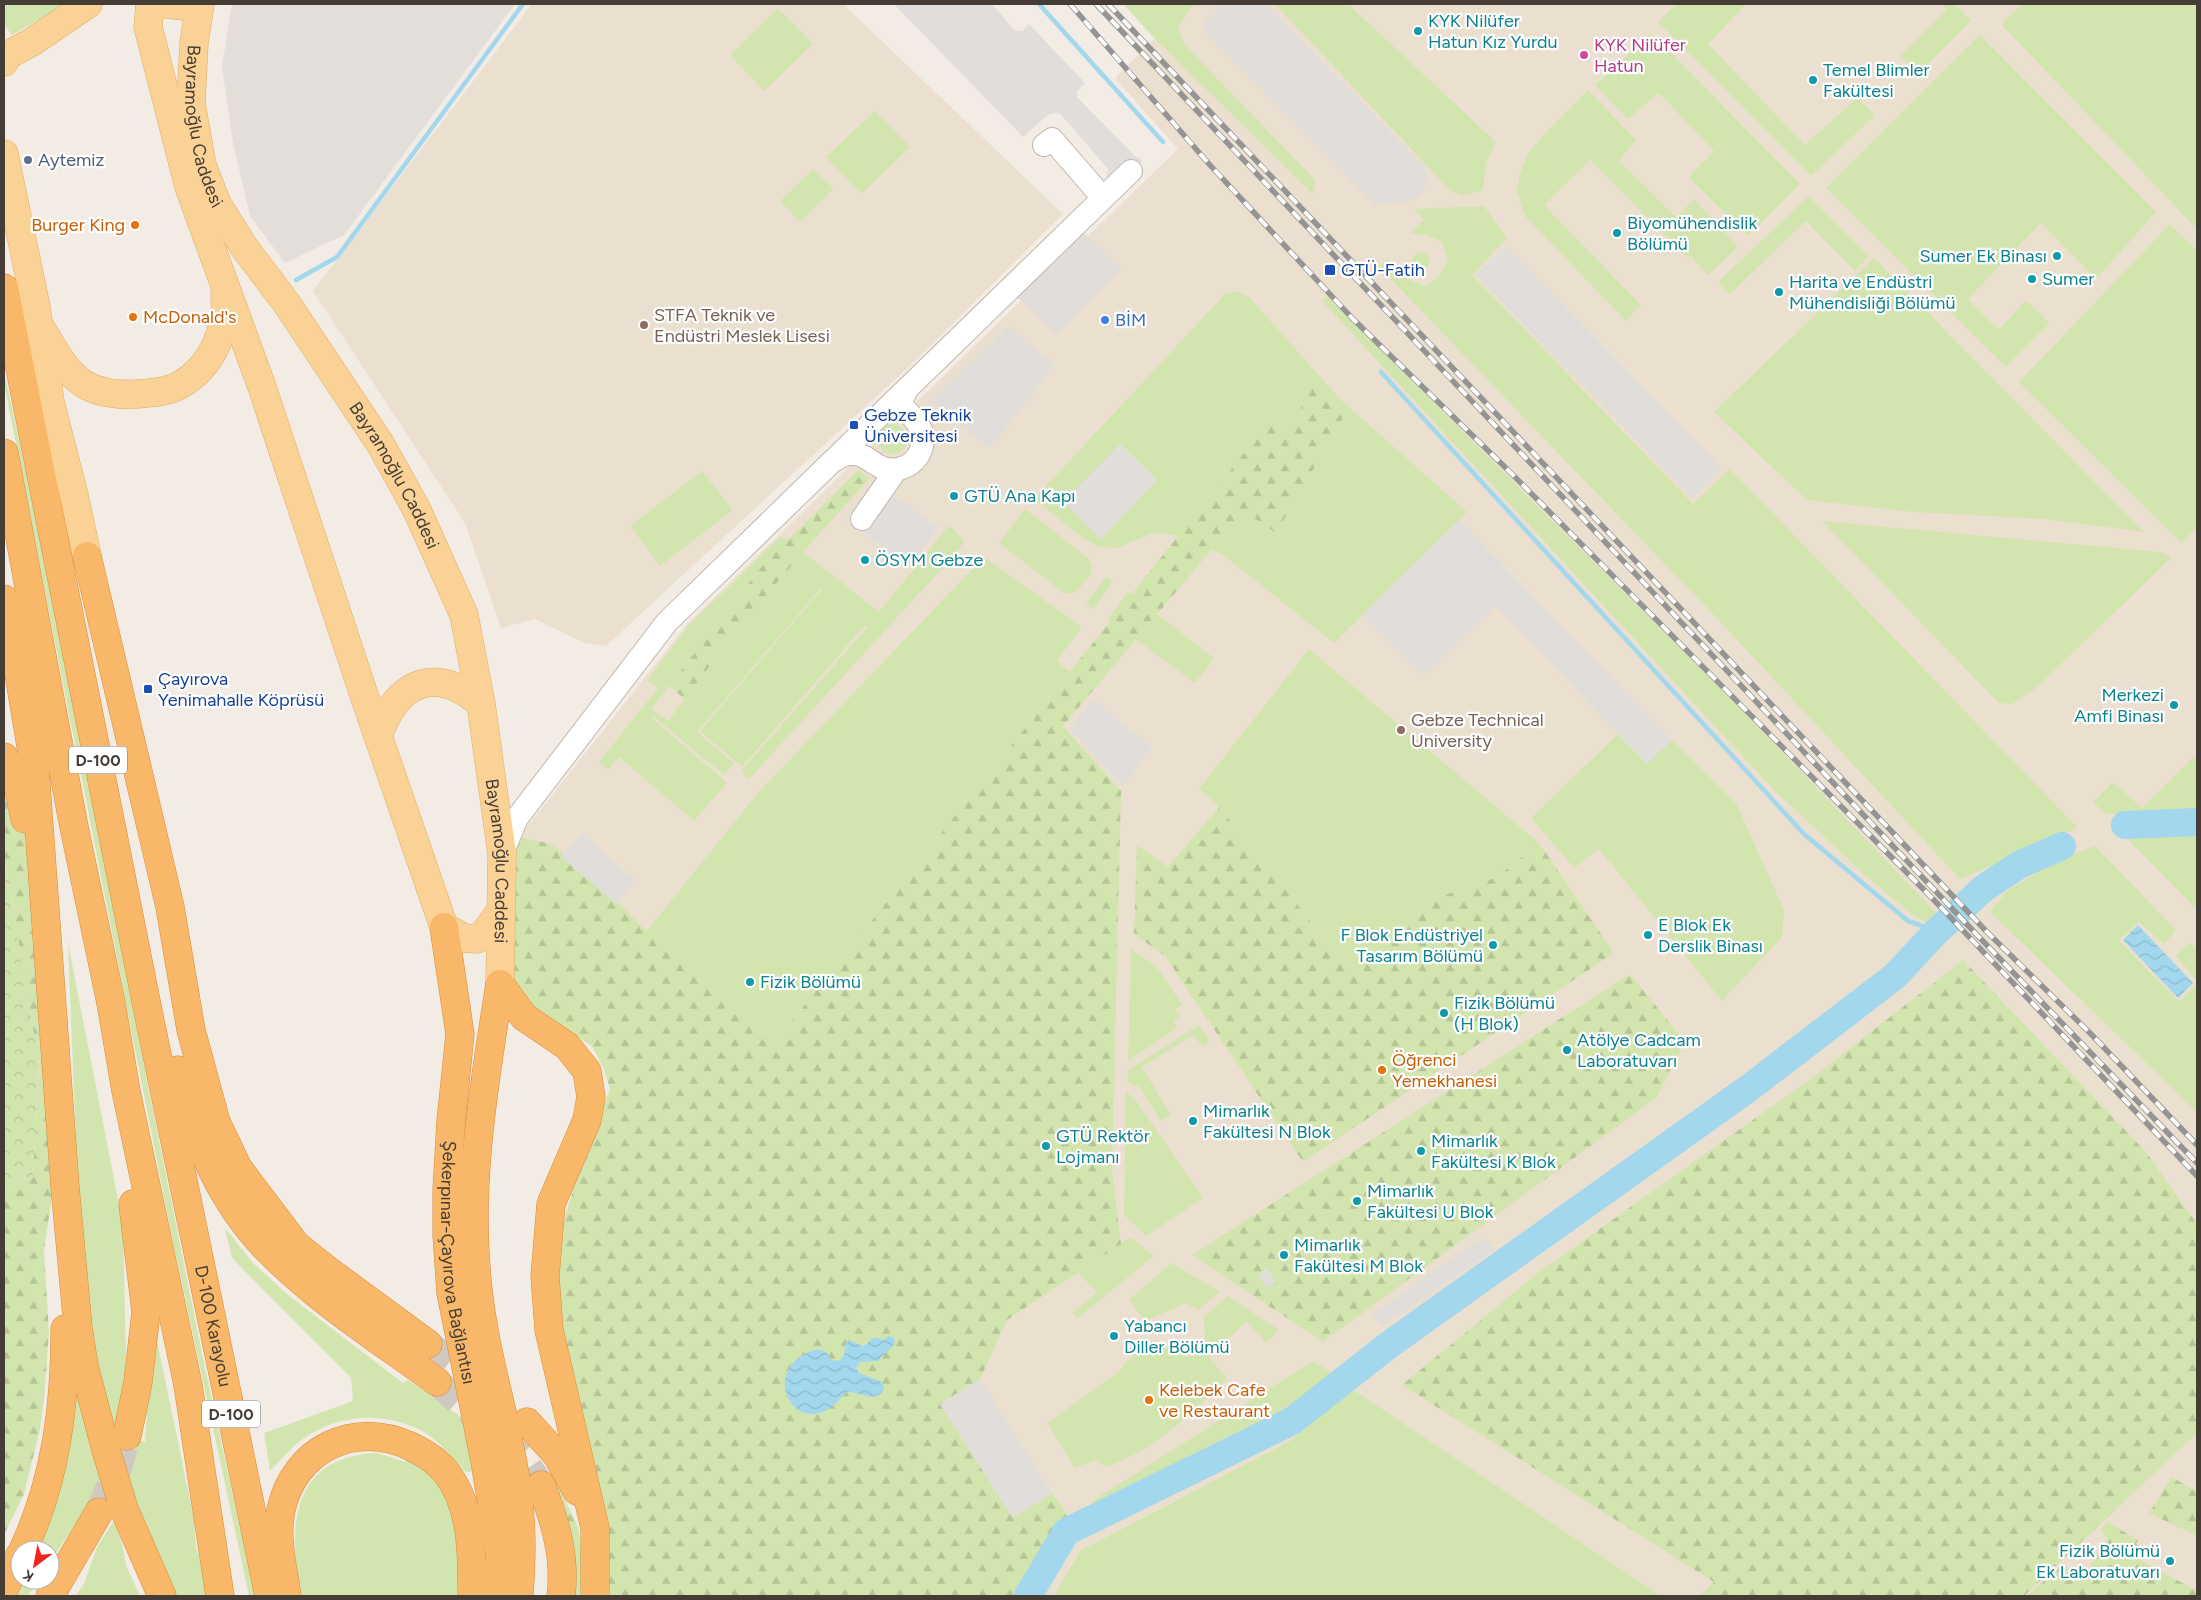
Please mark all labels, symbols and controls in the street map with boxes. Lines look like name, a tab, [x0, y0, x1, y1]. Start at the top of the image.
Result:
place label: KYK Nilüfer Hatun Kız Yurdu	[1428, 10, 1558, 53]
marker: KYK Nilüfer Hatun Kız Yurdu	[1412, 25, 1424, 37]
place label: KYK Nilüfer Hatun	[1594, 34, 1686, 77]
street label: Bayramoğlu Caddesi	[180, 44, 228, 212]
marker: KYK Nilüfer Hatun	[1578, 49, 1590, 61]
place label: Temel Blimler Fakültesi	[1823, 59, 1930, 102]
marker: Temel Blimler Fakültesi	[1807, 74, 1819, 86]
place label: Aytemiz	[38, 149, 105, 171]
marker: Aytemiz	[22, 154, 34, 166]
place label: Biyomühendislik Bölümü	[1627, 212, 1757, 255]
place label: Burger King	[31, 214, 125, 236]
marker: Burger King	[129, 219, 141, 231]
marker: Biyomühendislik Bölümü	[1611, 227, 1623, 239]
place label: Sumer Ek Binası	[1919, 245, 2047, 267]
marker: Sumer Ek Binası	[2051, 250, 2063, 262]
place label: GTÜ-Fatih	[1341, 259, 1425, 281]
marker: GTÜ-Fatih	[1323, 263, 1337, 277]
place label: Sumer	[2042, 268, 2094, 290]
place label: Harita ve Endüstri Mühendisliği Bölümü	[1789, 271, 1955, 314]
marker: Sumer	[2026, 273, 2038, 285]
marker: Harita ve Endüstri Mühendisliği Bölümü	[1773, 286, 1785, 298]
place label: STFA Teknik ve Endüstri Meslek Lisesi	[654, 304, 830, 347]
place label: McDonald's	[143, 306, 237, 328]
place label: BİM	[1115, 309, 1146, 331]
marker: McDonald's	[127, 311, 139, 323]
marker: BİM	[1099, 314, 1111, 326]
marker: STFA Teknik ve Endüstri Meslek Lisesi	[638, 319, 650, 331]
street label: Bayramoğlu Caddesi	[344, 398, 444, 552]
place label: Gebze Teknik Üniversitesi	[864, 404, 972, 447]
marker: Gebze Teknik Üniversitesi	[848, 419, 860, 431]
place label: GTÜ Ana Kapı	[964, 485, 1075, 507]
marker: GTÜ Ana Kapı	[948, 490, 960, 502]
place label: ÖSYM Gebze	[875, 549, 983, 571]
marker: ÖSYM Gebze	[859, 554, 871, 566]
place label: Çayırova Yenimahalle Köprüsü	[158, 668, 324, 711]
marker: Çayırova Yenimahalle Köprüsü	[142, 683, 154, 695]
place label: Merkezi Amfi Binası	[2074, 684, 2164, 727]
marker: Merkezi Amfi Binası	[2168, 699, 2180, 711]
place label: Gebze Technical University	[1411, 709, 1544, 752]
marker: Gebze Technical University	[1395, 724, 1407, 736]
road number: D-100	[69, 746, 127, 774]
street label: Bayramoğlu Caddesi	[481, 777, 514, 943]
place label: E Blok Ek Derslik Binası	[1658, 914, 1763, 957]
place label: F Blok Endüstriyel Tasarım Bölümü	[1340, 924, 1483, 967]
marker: E Blok Ek Derslik Binası	[1642, 929, 1654, 941]
marker: F Blok Endüstriyel Tasarım Bölümü	[1487, 939, 1499, 951]
place label: Fizik Bölümü	[760, 971, 861, 993]
marker: Fizik Bölümü	[744, 976, 756, 988]
place label: Fizik Bölümü (H Blok)	[1454, 992, 1555, 1035]
marker: Fizik Bölümü (H Blok)	[1438, 1007, 1450, 1019]
place label: Atölye Cadcam Laboratuvarı	[1577, 1029, 1701, 1072]
marker: Atölye Cadcam Laboratuvarı	[1561, 1044, 1573, 1056]
place label: Öğrenci Yemekhanesi	[1392, 1049, 1497, 1092]
marker: Öğrenci Yemekhanesi	[1376, 1064, 1388, 1076]
place label: Mimarlık Fakültesi N Blok	[1203, 1100, 1331, 1143]
marker: Mimarlık Fakültesi N Blok	[1187, 1115, 1199, 1127]
place label: GTÜ Rektör Lojmanı	[1056, 1125, 1150, 1168]
place label: Mimarlık Fakültesi K Blok	[1431, 1130, 1556, 1173]
street label: Şekerpınar-Çayırova Bağlantısı	[436, 1140, 480, 1386]
marker: GTÜ Rektör Lojmanı	[1040, 1140, 1052, 1152]
marker: Mimarlık Fakültesi K Blok	[1415, 1145, 1427, 1157]
place label: Mimarlık Fakültesi U Blok	[1367, 1180, 1494, 1223]
marker: Mimarlık Fakültesi U Blok	[1351, 1195, 1363, 1207]
place label: Mimarlık Fakültesi M Blok	[1294, 1234, 1423, 1277]
marker: Mimarlık Fakültesi M Blok	[1278, 1249, 1290, 1261]
street label: D-100 Karayolu	[190, 1263, 236, 1389]
place label: Yabancı Diller Bölümü	[1124, 1315, 1230, 1358]
marker: Yabancı Diller Bölümü	[1108, 1330, 1120, 1342]
place label: Kelebek Cafe ve Restaurant	[1159, 1379, 1270, 1422]
marker: Kelebek Cafe ve Restaurant	[1143, 1394, 1155, 1406]
road number: D-100	[202, 1400, 260, 1428]
north arrow	[10, 1540, 60, 1590]
place label: Fizik Bölümü Ek Laboratuvarı	[2036, 1540, 2160, 1583]
marker: Fizik Bölümü Ek Laboratuvarı	[2164, 1555, 2176, 1567]
text: K	[19, 1566, 37, 1585]

